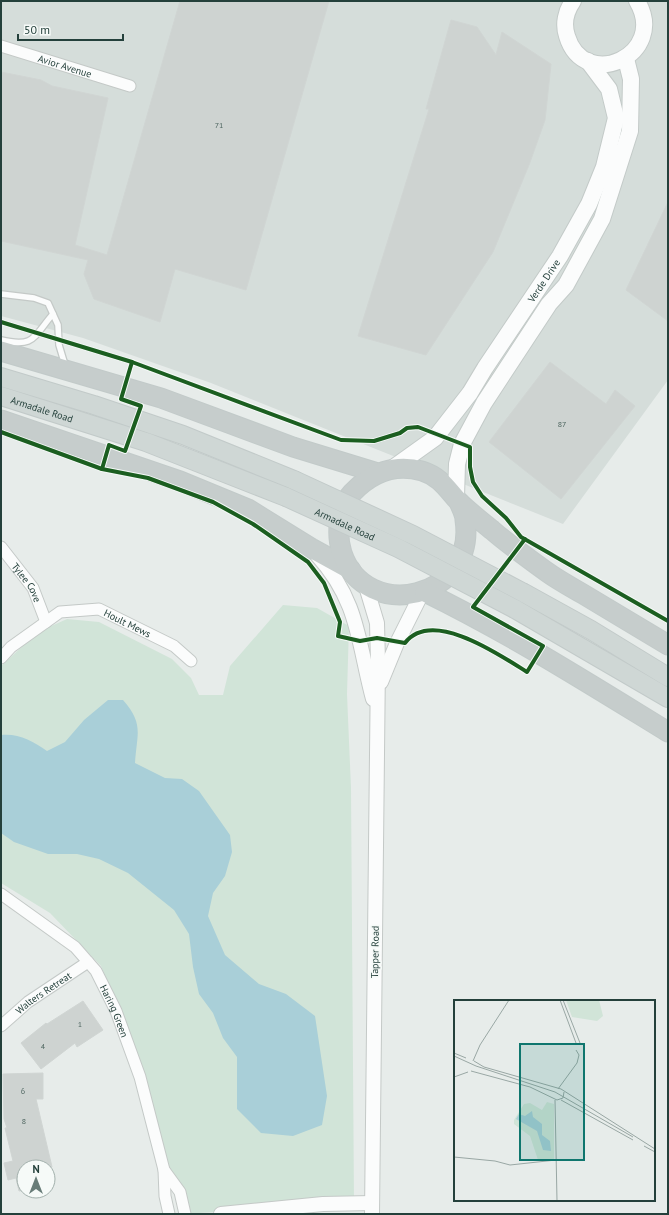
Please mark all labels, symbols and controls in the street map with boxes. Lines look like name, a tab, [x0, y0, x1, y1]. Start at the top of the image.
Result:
scale bar	[18, 16, 123, 42]
text: 50 m	[24, 22, 50, 37]
street label: Avior Avenue	[37, 51, 93, 80]
house number: 71	[215, 120, 223, 130]
street label: Verde Drive	[524, 257, 563, 305]
street label: Armadale Road	[9, 393, 75, 425]
house number: 87	[558, 419, 566, 429]
street label: Armadale Road	[313, 505, 377, 543]
street label: Tylee Cove	[9, 560, 44, 604]
street label: Hoult Mews	[102, 606, 153, 640]
street label: Tapper Road	[368, 926, 382, 978]
street label: Walters Retreat	[13, 968, 74, 1017]
street label: Haring Green	[97, 982, 132, 1039]
inset map	[454, 1000, 655, 1201]
house number: 1	[78, 1019, 82, 1029]
house number: 4	[41, 1041, 46, 1051]
house number: 6	[21, 1086, 25, 1096]
house number: 8	[22, 1116, 26, 1126]
north arrow	[16, 1159, 56, 1199]
text: N	[32, 1162, 40, 1176]

